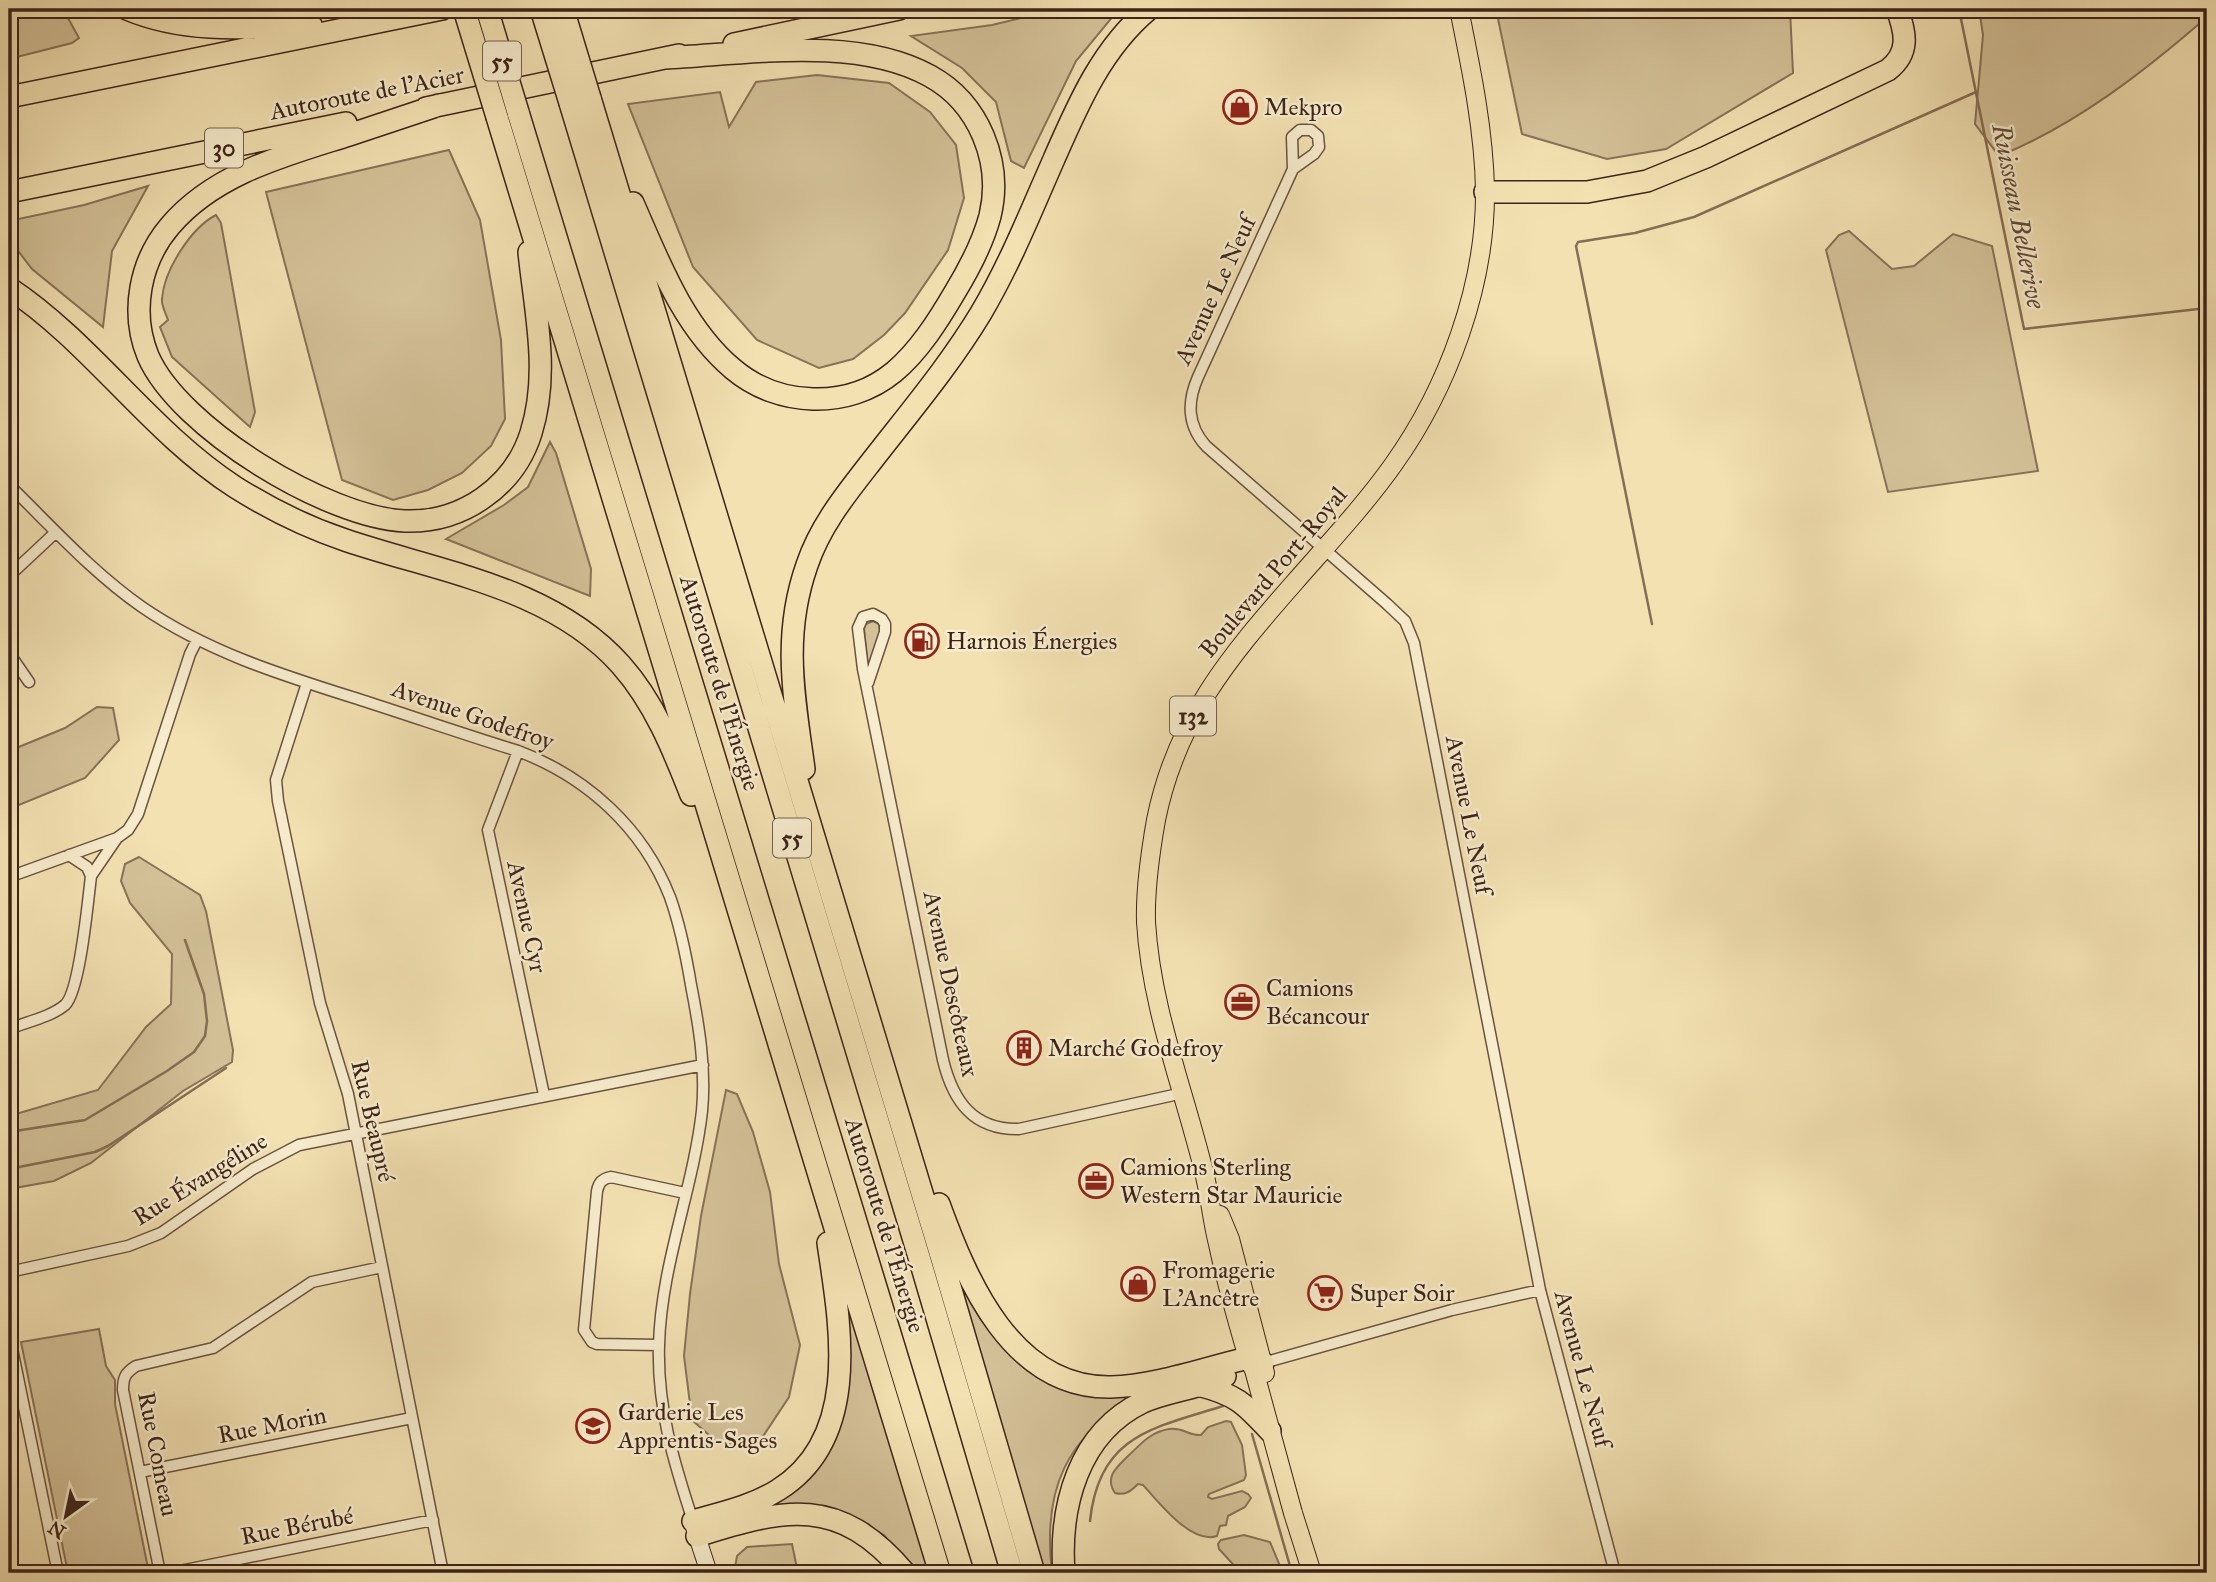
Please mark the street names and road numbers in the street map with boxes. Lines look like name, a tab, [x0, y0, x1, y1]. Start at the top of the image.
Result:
road number: 55	[483, 41, 521, 80]
street label: Autoroute de l'Acier	[266, 59, 467, 127]
road number: 30	[205, 128, 243, 168]
street label: Avenue Le Neuf	[1167, 207, 1264, 370]
street label: Boulevard Port-Royal	[1193, 480, 1354, 664]
street label: Autoroute de l'Énergie	[673, 571, 767, 794]
street label: Avenue Godefroy	[387, 673, 559, 757]
road number: 132	[1170, 696, 1216, 736]
street label: Avenue Le Neuf	[1439, 732, 1500, 901]
road number: 55	[773, 818, 811, 858]
street label: Avenue Cyr	[500, 857, 554, 976]
street label: Avenue Descôteaux	[916, 887, 985, 1080]
street label: Rue Beaupré	[344, 1057, 402, 1185]
street label: Autoroute de l'Énergie	[838, 1113, 932, 1336]
street label: Rue Évangéline	[127, 1126, 273, 1232]
street label: Avenue Le Neuf	[1547, 1286, 1619, 1454]
street label: Rue Comeau	[131, 1389, 185, 1519]
street label: Rue Morin	[215, 1400, 329, 1450]
street label: Rue Bérubé	[238, 1500, 356, 1552]

